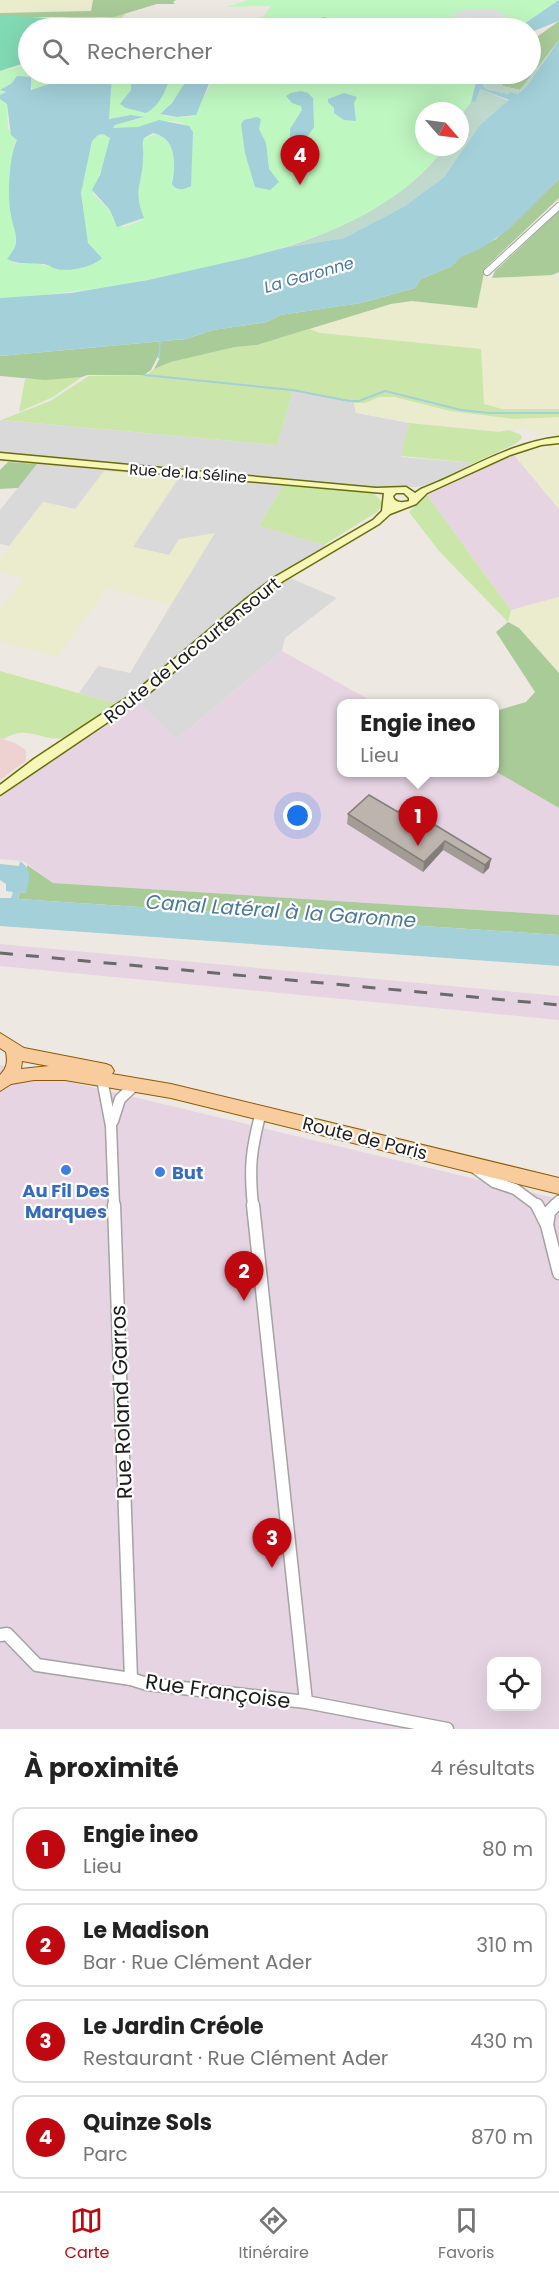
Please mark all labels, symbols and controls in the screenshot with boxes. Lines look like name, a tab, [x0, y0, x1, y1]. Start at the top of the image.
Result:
search box	[18, 18, 541, 84]
icon: search	[39, 35, 72, 68]
text: Rechercher	[87, 36, 213, 67]
north arrow	[415, 102, 469, 156]
pin: 4	[280, 136, 320, 185]
water label: La Garonne	[261, 251, 357, 299]
street label: Rue de la Séline	[129, 458, 247, 488]
street label: Route de Lacourtensourt	[99, 571, 285, 729]
popup	[337, 699, 499, 777]
text: Engie ineo	[360, 708, 476, 739]
text: Lieu	[360, 741, 399, 769]
pin: 1	[398, 796, 438, 846]
your location	[283, 801, 312, 830]
water label: Canal Latéral à la Garonne	[145, 888, 417, 934]
street label: Route de Paris	[300, 1110, 430, 1166]
place label: But	[172, 1160, 203, 1185]
marker: Au Fil Des Marques	[59, 1163, 73, 1177]
marker: But	[153, 1165, 167, 1179]
place label: Au Fil Des Marques	[22, 1178, 110, 1224]
pin: 2	[224, 1252, 264, 1301]
street label: Rue Roland Garros	[103, 1304, 139, 1500]
pin: 3	[252, 1518, 292, 1568]
map controls	[487, 1657, 541, 1711]
button: locate	[487, 1657, 541, 1711]
street label: Rue Françoise	[144, 1666, 292, 1716]
text: À proximité	[24, 1750, 179, 1786]
text: 4 résultats	[431, 1754, 535, 1782]
text: Engie ineo	[83, 1819, 198, 1850]
text: 1	[42, 1835, 49, 1863]
text: 80 m	[482, 1835, 533, 1863]
text: Lieu	[83, 1852, 122, 1880]
text: Le Madison	[83, 1915, 209, 1946]
text: 2	[40, 1931, 51, 1959]
text: 310 m	[476, 1931, 533, 1959]
text: Bar · Rue Clément Ader	[83, 1948, 312, 1976]
text: Le Jardin Créole	[83, 2011, 264, 2042]
text: 3	[39, 2027, 52, 2055]
text: 430 m	[470, 2027, 533, 2055]
text: Restaurant · Rue Clément Ader	[83, 2044, 388, 2072]
text: Quinze Sols	[83, 2107, 212, 2138]
text: 4	[39, 2123, 52, 2151]
text: 870 m	[471, 2123, 533, 2151]
text: Parc	[83, 2140, 128, 2168]
tab: Carte	[65, 2204, 109, 2265]
tab: Itinéraire	[239, 2204, 309, 2265]
tab: Favoris	[438, 2204, 494, 2265]

